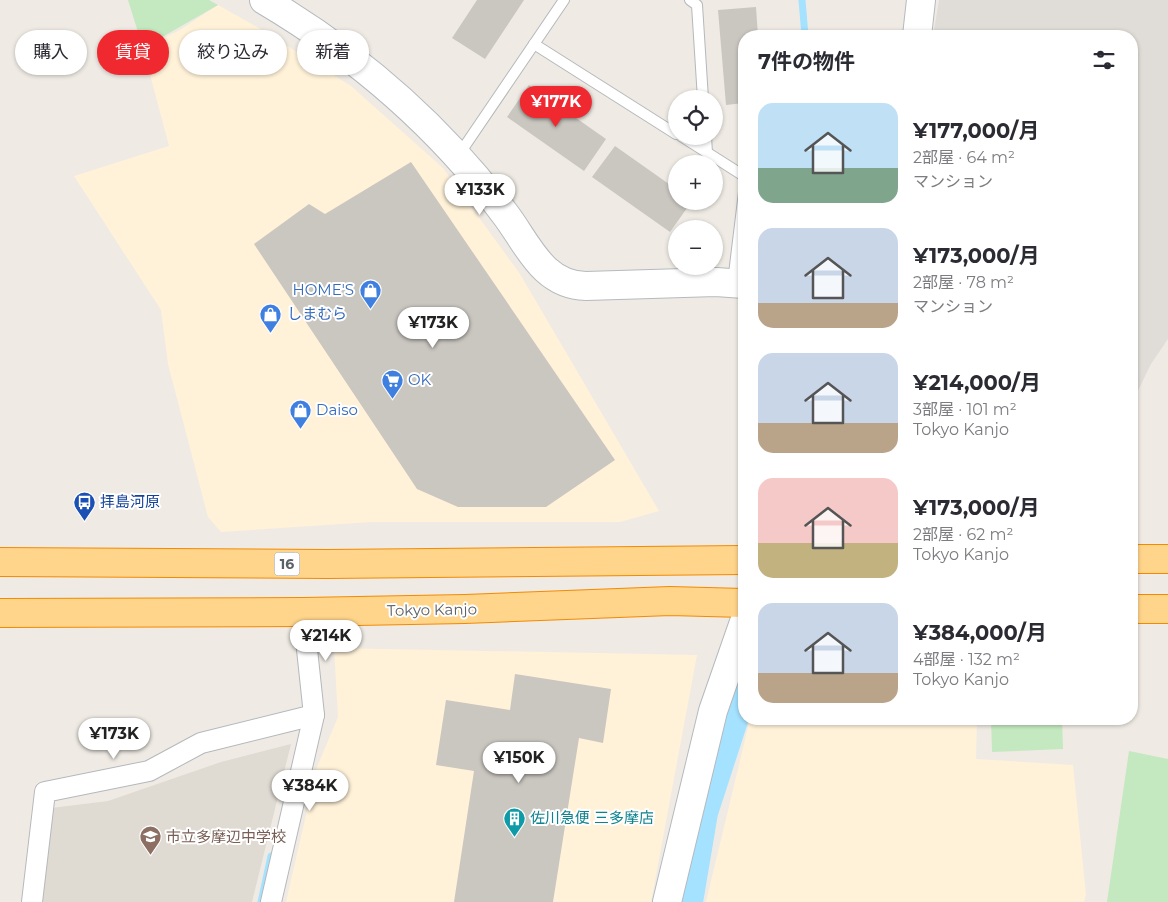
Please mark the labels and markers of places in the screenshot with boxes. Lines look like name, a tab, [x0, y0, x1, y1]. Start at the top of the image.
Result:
pin: ¥177K	[521, 86, 591, 128]
pin: ¥133K	[445, 174, 515, 216]
shop icon: HOME'S	[358, 278, 382, 309]
place label: HOME'S	[293, 280, 354, 299]
shop icon: しまむら	[259, 302, 283, 333]
place label: しまむら	[287, 304, 347, 323]
pin: ¥173K	[398, 306, 468, 349]
supermarket icon: OK	[380, 368, 404, 399]
place label: OK	[408, 370, 432, 389]
shop icon: Daiso	[288, 398, 312, 429]
place label: Daiso	[316, 400, 358, 419]
bus stop icon: 拝島河原	[72, 490, 96, 521]
place label: 拝島河原	[100, 492, 160, 511]
pin: ¥214K	[291, 620, 361, 662]
pin: ¥173K	[79, 718, 149, 760]
pin: ¥150K	[484, 742, 554, 784]
pin: ¥384K	[275, 770, 345, 812]
building icon: 佐川急便 三多摩店	[502, 806, 526, 837]
place label: 佐川急便 三多摩店	[530, 808, 654, 827]
school or university icon: 市立多摩辺中学校	[138, 825, 162, 856]
place label: 市立多摩辺中学校	[166, 827, 286, 846]

